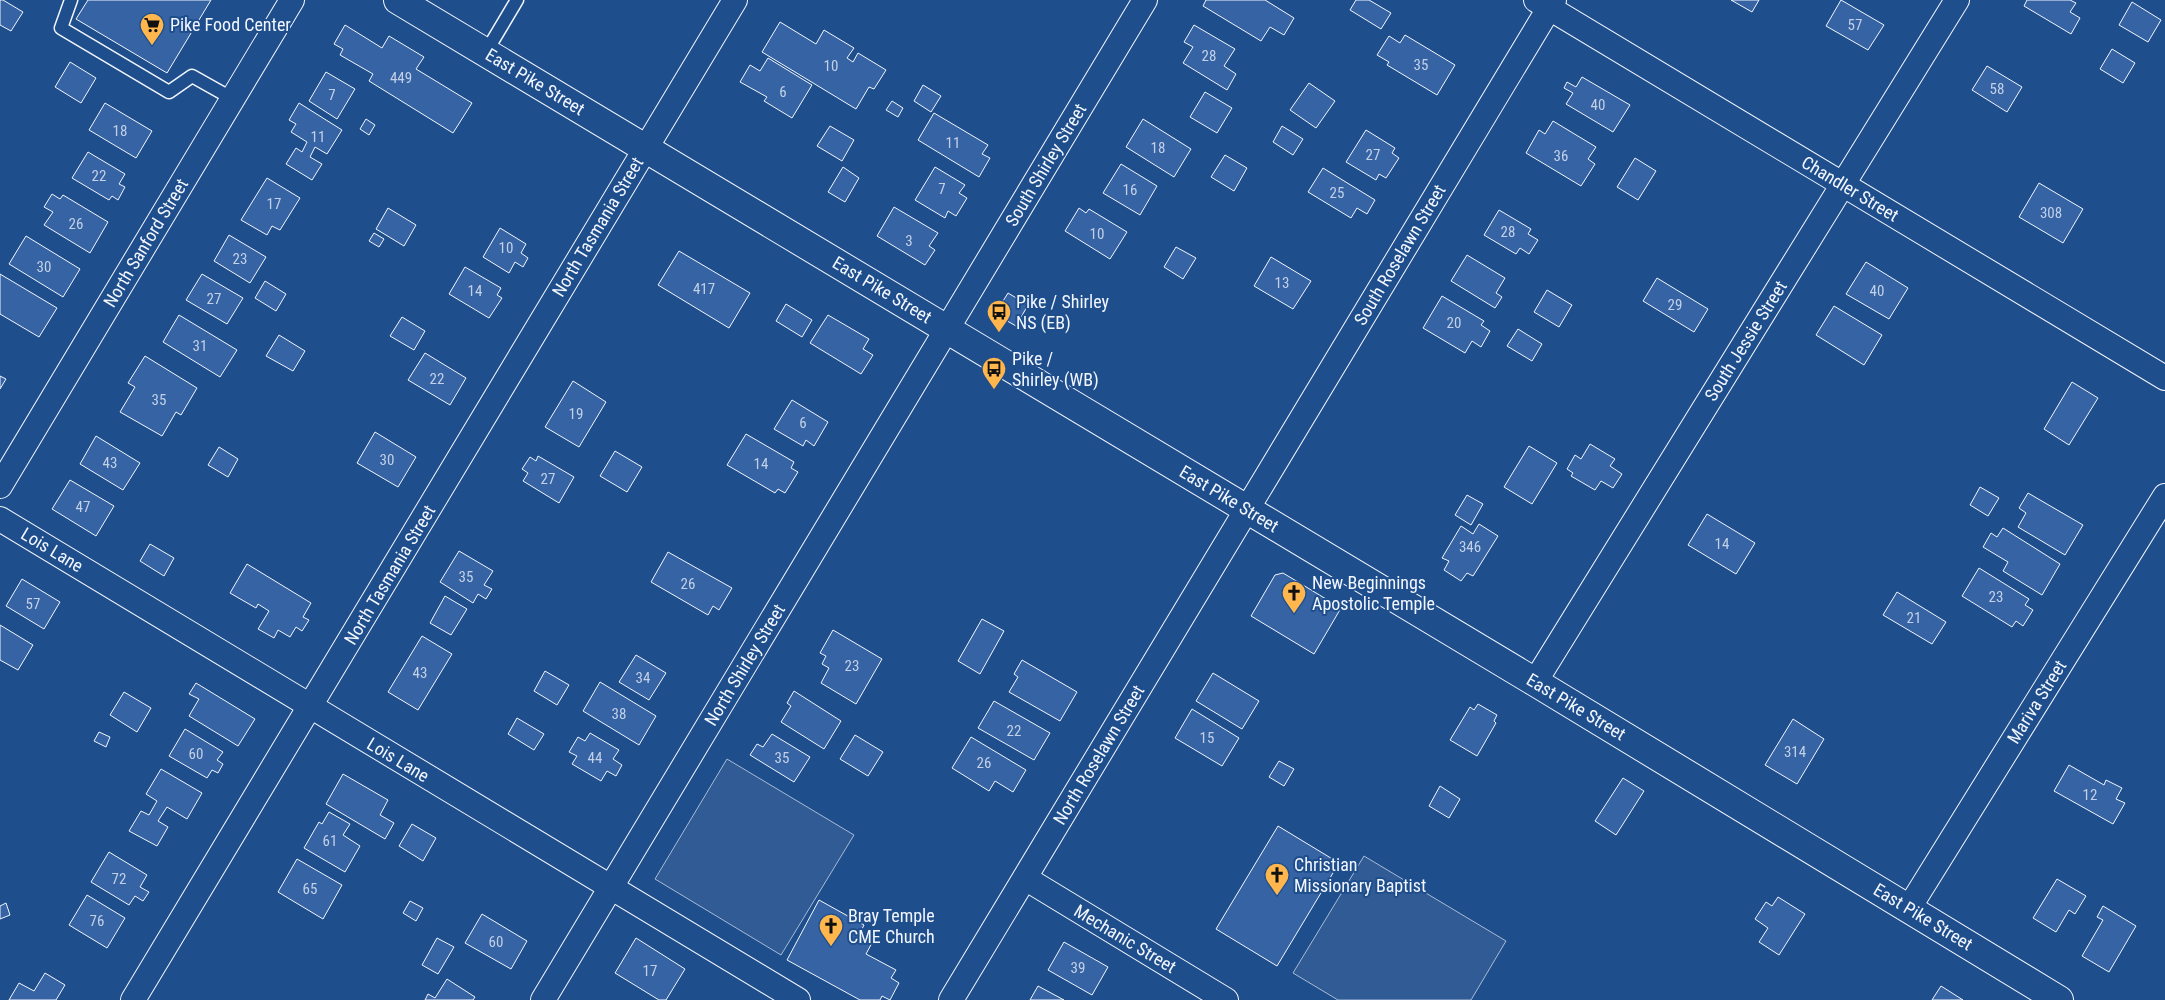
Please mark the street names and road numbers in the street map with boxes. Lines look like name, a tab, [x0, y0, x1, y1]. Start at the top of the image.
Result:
street label: East Pike Street	[482, 44, 589, 119]
street label: South Shirley Street	[1001, 100, 1090, 230]
street label: Chandler Street	[1798, 151, 1903, 226]
street label: North Tasmania Street	[548, 153, 648, 300]
street label: North Sanford Street	[99, 175, 192, 311]
street label: South Roselawn Street	[1349, 181, 1450, 329]
street label: East Pike Street	[829, 252, 936, 327]
street label: South Jessie Street	[1700, 277, 1791, 405]
street label: East Pike Street	[1176, 461, 1283, 536]
street label: North Tasmania Street	[340, 501, 440, 648]
street label: Lois Lane	[18, 523, 87, 576]
street label: North Shirley Street	[700, 600, 789, 729]
street label: Mariva Street	[2003, 656, 2070, 747]
street label: East Pike Street	[1523, 669, 1630, 744]
street label: North Roselawn Street	[1049, 681, 1149, 828]
street label: Lois Lane	[364, 733, 433, 786]
street label: East Pike Street	[1870, 879, 1977, 954]
street label: Mechanic Street	[1071, 900, 1180, 977]

